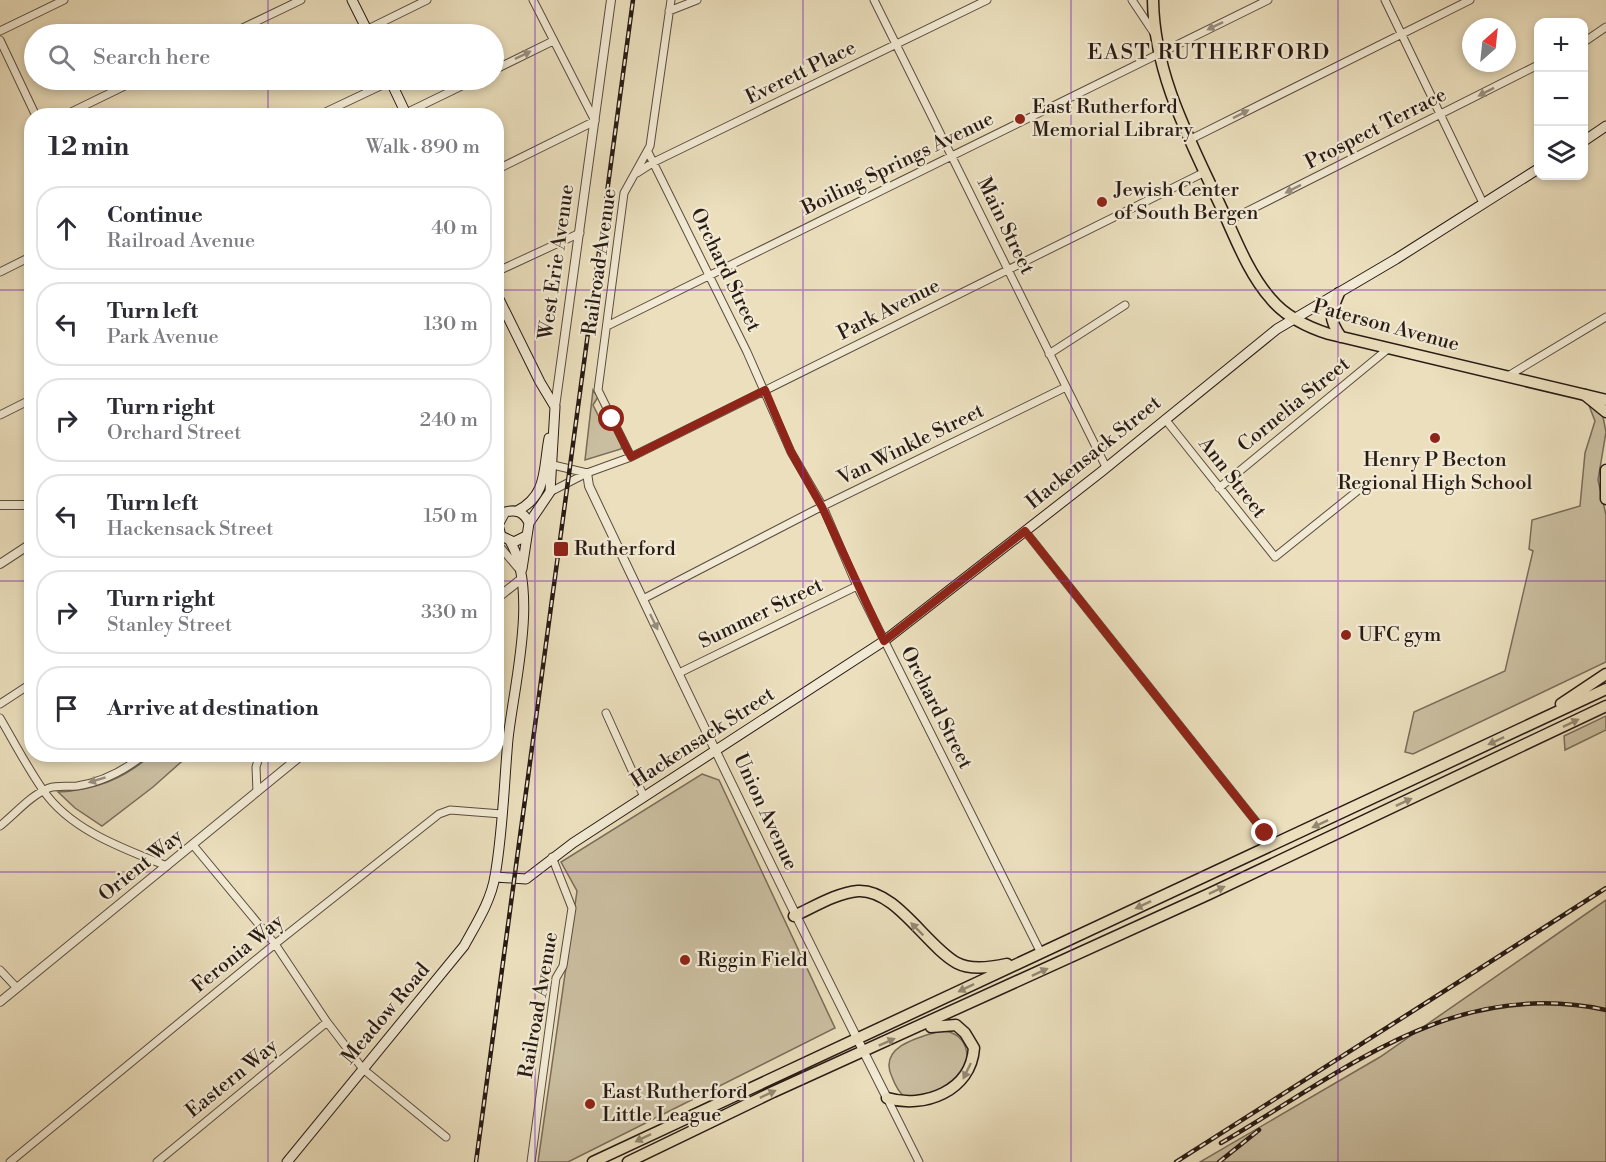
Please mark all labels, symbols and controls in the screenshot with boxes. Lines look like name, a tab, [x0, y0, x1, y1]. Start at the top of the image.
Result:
north arrow	[1462, 18, 1516, 72]
map controls	[1534, 18, 1588, 180]
button: +	[1534, 18, 1588, 72]
one-way arrow	[1207, 21, 1224, 31]
search box	[24, 24, 504, 90]
street label: Everett Place	[742, 36, 860, 110]
district label: EAST RUTHERFORD	[1087, 39, 1331, 66]
icon: search	[45, 41, 78, 74]
text: Search here	[93, 44, 210, 71]
one-way arrow	[515, 51, 532, 60]
button: −	[1534, 72, 1588, 126]
street label: Prospect Terrace	[1301, 83, 1451, 175]
one-way arrow	[1478, 87, 1495, 96]
place label: East Rutherford Memorial Library	[1032, 95, 1194, 143]
street label: Boiling Springs Avenue	[797, 107, 998, 222]
one-way arrow	[1233, 109, 1250, 118]
marker: East Rutherford Memorial Library	[1013, 112, 1027, 126]
button: layers	[1534, 126, 1588, 180]
text: 12 min	[48, 131, 129, 163]
text: Walk · 890 m	[366, 135, 480, 160]
street label: Main Street	[971, 173, 1039, 279]
place label: Jewish Center of South Bergen	[1113, 178, 1259, 226]
street label: West Erie Avenue	[534, 183, 580, 342]
one-way arrow	[1285, 184, 1302, 193]
street label: Railroad Avenue	[577, 187, 623, 337]
marker: Jewish Center of South Bergen	[1095, 195, 1109, 209]
text: Continue	[107, 202, 203, 229]
street label: Orchard Street	[684, 204, 766, 336]
icon: ahead	[50, 212, 83, 245]
text: 40 m	[431, 216, 478, 241]
text: Railroad Avenue	[107, 229, 255, 254]
street label: Park Avenue	[834, 274, 944, 346]
street label: Paterson Avenue	[1310, 294, 1462, 358]
text: Turn left	[107, 298, 198, 325]
icon: left	[50, 308, 83, 341]
text: 130 m	[423, 312, 478, 337]
text: Park Avenue	[107, 325, 219, 350]
street label: Cornelia Street	[1233, 352, 1355, 458]
street label: Hackensack Street	[1021, 391, 1167, 515]
text: Turn right	[107, 394, 215, 421]
street label: Van Winkle Street	[833, 399, 988, 492]
icon: right	[50, 404, 83, 437]
route start	[598, 405, 624, 431]
text: 240 m	[420, 408, 478, 433]
text: Orchard Street	[107, 421, 241, 446]
marker: Henry P Becton Regional High School	[1428, 431, 1442, 445]
street label: Ann Street	[1192, 432, 1271, 524]
place label: Henry P Becton Regional High School	[1338, 448, 1532, 496]
text: Turn left	[107, 490, 198, 517]
icon: left	[50, 500, 83, 533]
text: 150 m	[423, 504, 478, 529]
text: Hackensack Street	[107, 517, 273, 542]
place label: Rutherford	[574, 537, 676, 562]
marker: Rutherford	[552, 540, 570, 558]
street label: Summer Street	[695, 573, 827, 655]
text: Turn right	[107, 586, 215, 613]
icon: right	[50, 596, 83, 629]
text: 330 m	[421, 600, 478, 625]
text: Stanley Street	[107, 613, 232, 638]
one-way arrow	[649, 613, 659, 631]
place label: UFC gym	[1358, 623, 1442, 648]
marker: UFC gym	[1339, 628, 1353, 642]
street label: Orchard Street	[894, 642, 978, 774]
street label: Hackensack Street	[626, 682, 780, 794]
icon: arrive	[50, 692, 83, 725]
text: Arrive at destination	[107, 695, 319, 722]
one-way arrow	[1562, 719, 1579, 728]
one-way arrow	[1488, 736, 1505, 745]
street label: Union Avenue	[727, 750, 803, 874]
one-way arrow	[88, 776, 106, 785]
one-way arrow	[1396, 797, 1413, 806]
route end	[1251, 819, 1277, 845]
one-way arrow	[1311, 819, 1328, 828]
street label: Orient Way	[94, 824, 188, 908]
one-way arrow	[1209, 885, 1226, 894]
one-way arrow	[1134, 901, 1151, 910]
street label: Feronia Way	[187, 909, 289, 999]
one-way arrow	[911, 922, 925, 936]
street label: Railroad Avenue	[514, 930, 564, 1080]
place label: Riggin Field	[697, 948, 808, 973]
marker: Riggin Field	[678, 953, 692, 967]
street label: Meadow Road	[336, 958, 436, 1070]
one-way arrow	[1032, 967, 1049, 976]
one-way arrow	[958, 984, 975, 993]
street label: Eastern Way	[181, 1034, 283, 1124]
one-way arrow	[879, 1037, 896, 1046]
one-way arrow	[963, 1063, 972, 1080]
place label: East Rutherford Little League	[602, 1080, 748, 1128]
one-way arrow	[759, 1089, 777, 1099]
marker: East Rutherford Little League	[583, 1097, 597, 1111]
one-way arrow	[634, 1134, 651, 1143]

